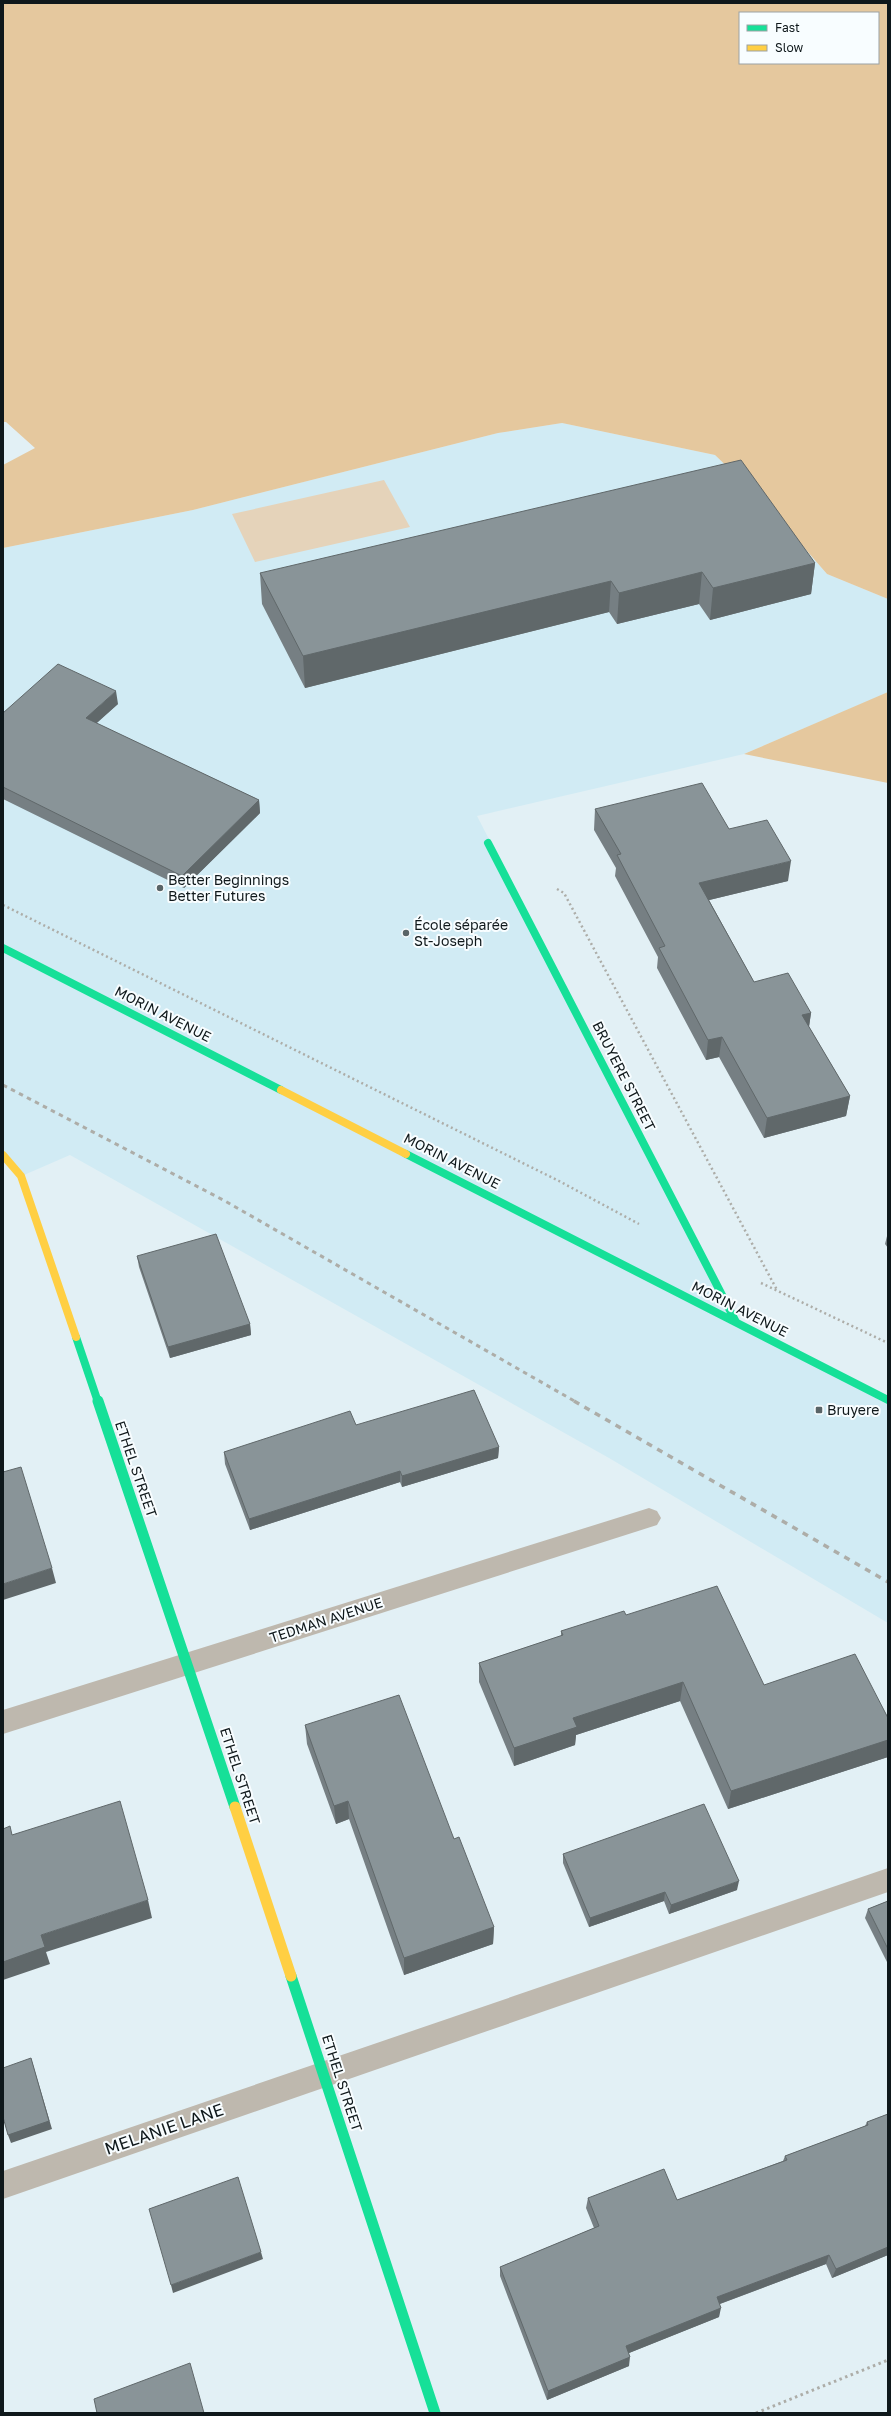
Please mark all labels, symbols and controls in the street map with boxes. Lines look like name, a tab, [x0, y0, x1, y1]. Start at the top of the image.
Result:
legend	[739, 12, 879, 64]
text: Fast	[775, 20, 800, 35]
text: Slow	[775, 40, 803, 55]
place label: Better Beginnings Better Futures	[168, 871, 289, 904]
marker: Better Beginnings Better Futures	[155, 883, 165, 893]
place label: École séparée St-Joseph	[414, 916, 508, 949]
marker: École séparée St-Joseph	[401, 928, 411, 938]
street label: MORIN AVENUE	[112, 982, 214, 1045]
street label: BRUYERE STREET	[589, 1018, 660, 1134]
street label: MORIN AVENUE	[401, 1129, 503, 1192]
street label: MORIN AVENUE	[689, 1277, 791, 1340]
place label: Bruyere	[827, 1401, 879, 1418]
marker: Bruyere	[814, 1405, 824, 1415]
street label: ETHEL STREET	[112, 1418, 161, 1520]
street label: TEDMAN AVENUE	[267, 1593, 385, 1646]
street label: ETHEL STREET	[217, 1725, 264, 1827]
street label: ETHEL STREET	[319, 2032, 366, 2134]
street label: MELANIE LANE	[102, 2098, 226, 2159]

